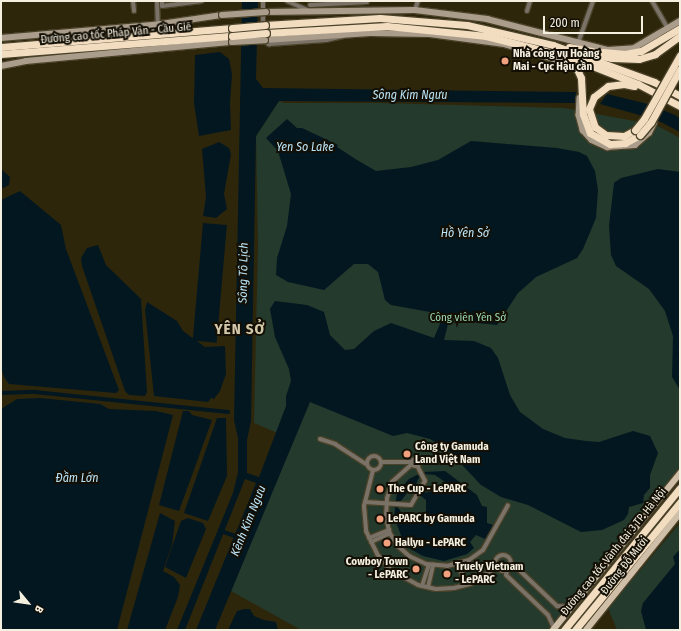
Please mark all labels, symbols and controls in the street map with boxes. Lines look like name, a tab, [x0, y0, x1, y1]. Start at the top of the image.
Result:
scale bar	[545, 8, 645, 34]
text: 200 m	[550, 16, 580, 30]
street label: Đường cao tốc Pháp Vân - Cầu Giẽ	[40, 21, 192, 47]
place label: Nhà công vụ Hoàng Mai - Cục Hậu cần	[513, 48, 599, 74]
marker: Nhà công vụ Hoàng Mai - Cục Hậu cần	[500, 56, 510, 66]
water label: Sông Kim Ngưu	[372, 89, 448, 103]
water label: Yen So Lake	[276, 141, 334, 155]
water label: Hồ Yên Sở	[441, 227, 489, 241]
water label: Sông Tô Lịch	[236, 242, 252, 304]
park label: Công viên Yên Sở	[430, 311, 506, 325]
district label: YÊN SỞ	[214, 321, 266, 339]
place label: Công ty Gamuda Land Việt Nam	[415, 441, 489, 467]
marker: Công ty Gamuda Land Việt Nam	[402, 449, 412, 459]
water label: Đầm Lớn	[56, 472, 98, 486]
place label: The Cup - LePARC	[388, 482, 467, 496]
water label: Kênh Kim Ngưu	[228, 484, 270, 558]
marker: The Cup - LePARC	[375, 484, 385, 494]
street label: Đường cao tốc Vành đai 3 TP. Hà Nội	[559, 486, 669, 618]
place label: LePARC by Gamuda	[388, 512, 475, 526]
marker: LePARC by Gamuda	[375, 514, 385, 524]
street label: Đường Đỗ Mười	[599, 535, 651, 597]
place label: Hallyu - LePARC	[395, 536, 466, 550]
marker: Hallyu - LePARC	[382, 538, 392, 548]
place label: Cowboy Town - LePARC	[346, 556, 408, 582]
place label: Truely Vietnam - LePARC	[455, 561, 523, 587]
marker: Cowboy Town - LePARC	[411, 564, 421, 574]
marker: Truely Vietnam - LePARC	[442, 569, 452, 579]
north arrow	[8, 583, 48, 623]
text: B	[32, 603, 46, 615]

